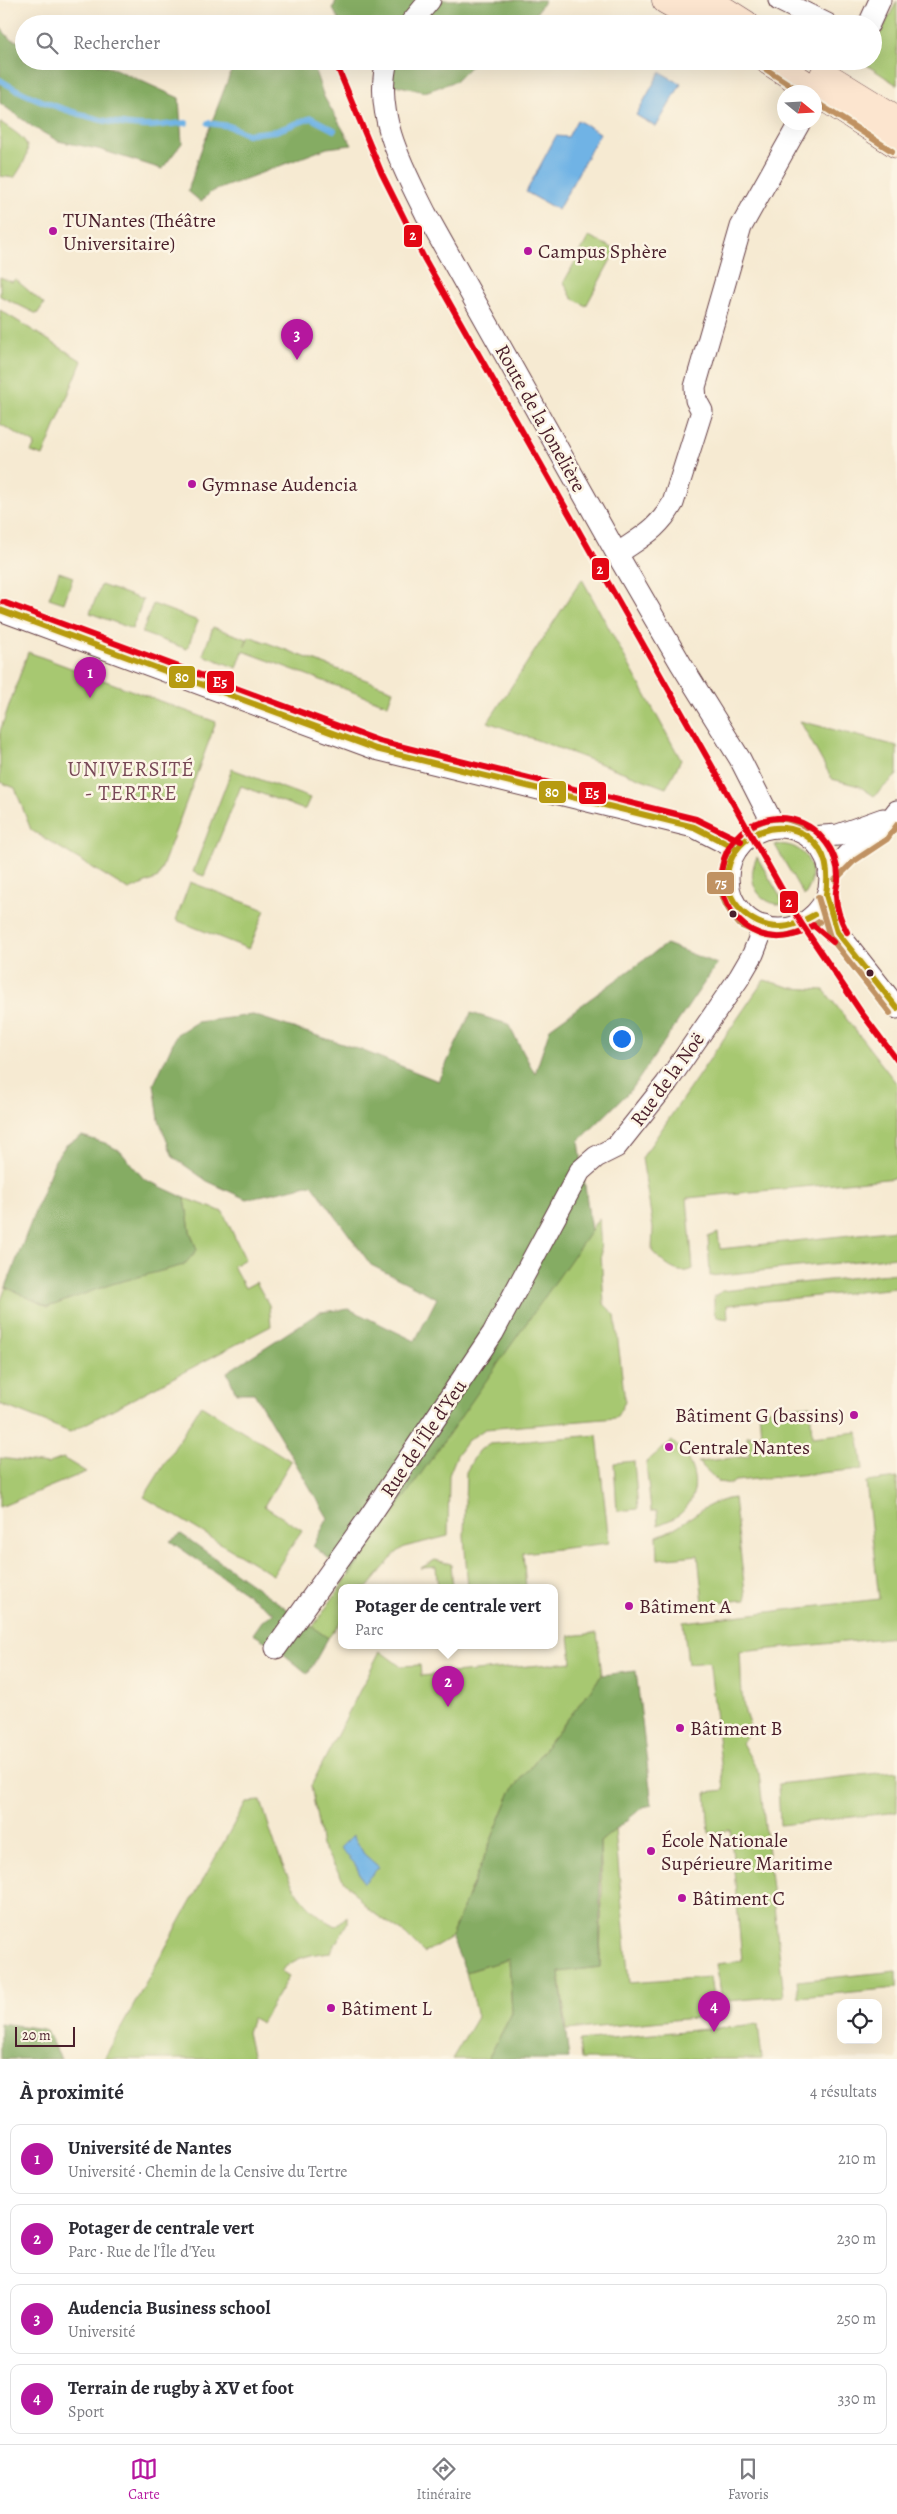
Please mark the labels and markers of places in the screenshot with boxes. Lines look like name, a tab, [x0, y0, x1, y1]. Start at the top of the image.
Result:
place label: TUNantes (Théâtre Universitaire)	[63, 207, 216, 257]
marker: TUNantes (Théâtre Universitaire)	[47, 225, 59, 237]
place label: Campus Sphère	[538, 238, 667, 265]
marker: Campus Sphère	[522, 245, 534, 257]
pin: 3	[281, 319, 313, 360]
place label: Gymnase Audencia	[202, 471, 359, 498]
marker: Gymnase Audencia	[186, 478, 198, 490]
pin: 1	[74, 657, 106, 698]
unlabelled marker	[728, 909, 738, 919]
unlabelled marker	[865, 968, 875, 978]
place label: Bâtiment G (bassins)	[675, 1402, 844, 1429]
marker: Bâtiment G (bassins)	[848, 1409, 860, 1421]
place label: Centrale Nantes	[679, 1434, 810, 1461]
marker: Centrale Nantes	[663, 1441, 675, 1453]
place label: Bâtiment A	[639, 1593, 732, 1620]
marker: Bâtiment A	[623, 1600, 635, 1612]
pin: 2	[432, 1666, 464, 1707]
place label: Bâtiment B	[690, 1715, 783, 1742]
marker: Bâtiment B	[674, 1722, 686, 1734]
place label: École Nationale Supérieure Maritime	[661, 1827, 833, 1877]
marker: École Nationale Supérieure Maritime	[645, 1845, 657, 1857]
place label: Bâtiment C	[692, 1885, 785, 1912]
marker: Bâtiment C	[676, 1892, 688, 1904]
pin: 4	[698, 1991, 730, 2032]
place label: Bâtiment L	[341, 1995, 433, 2022]
marker: Bâtiment L	[325, 2002, 337, 2014]

